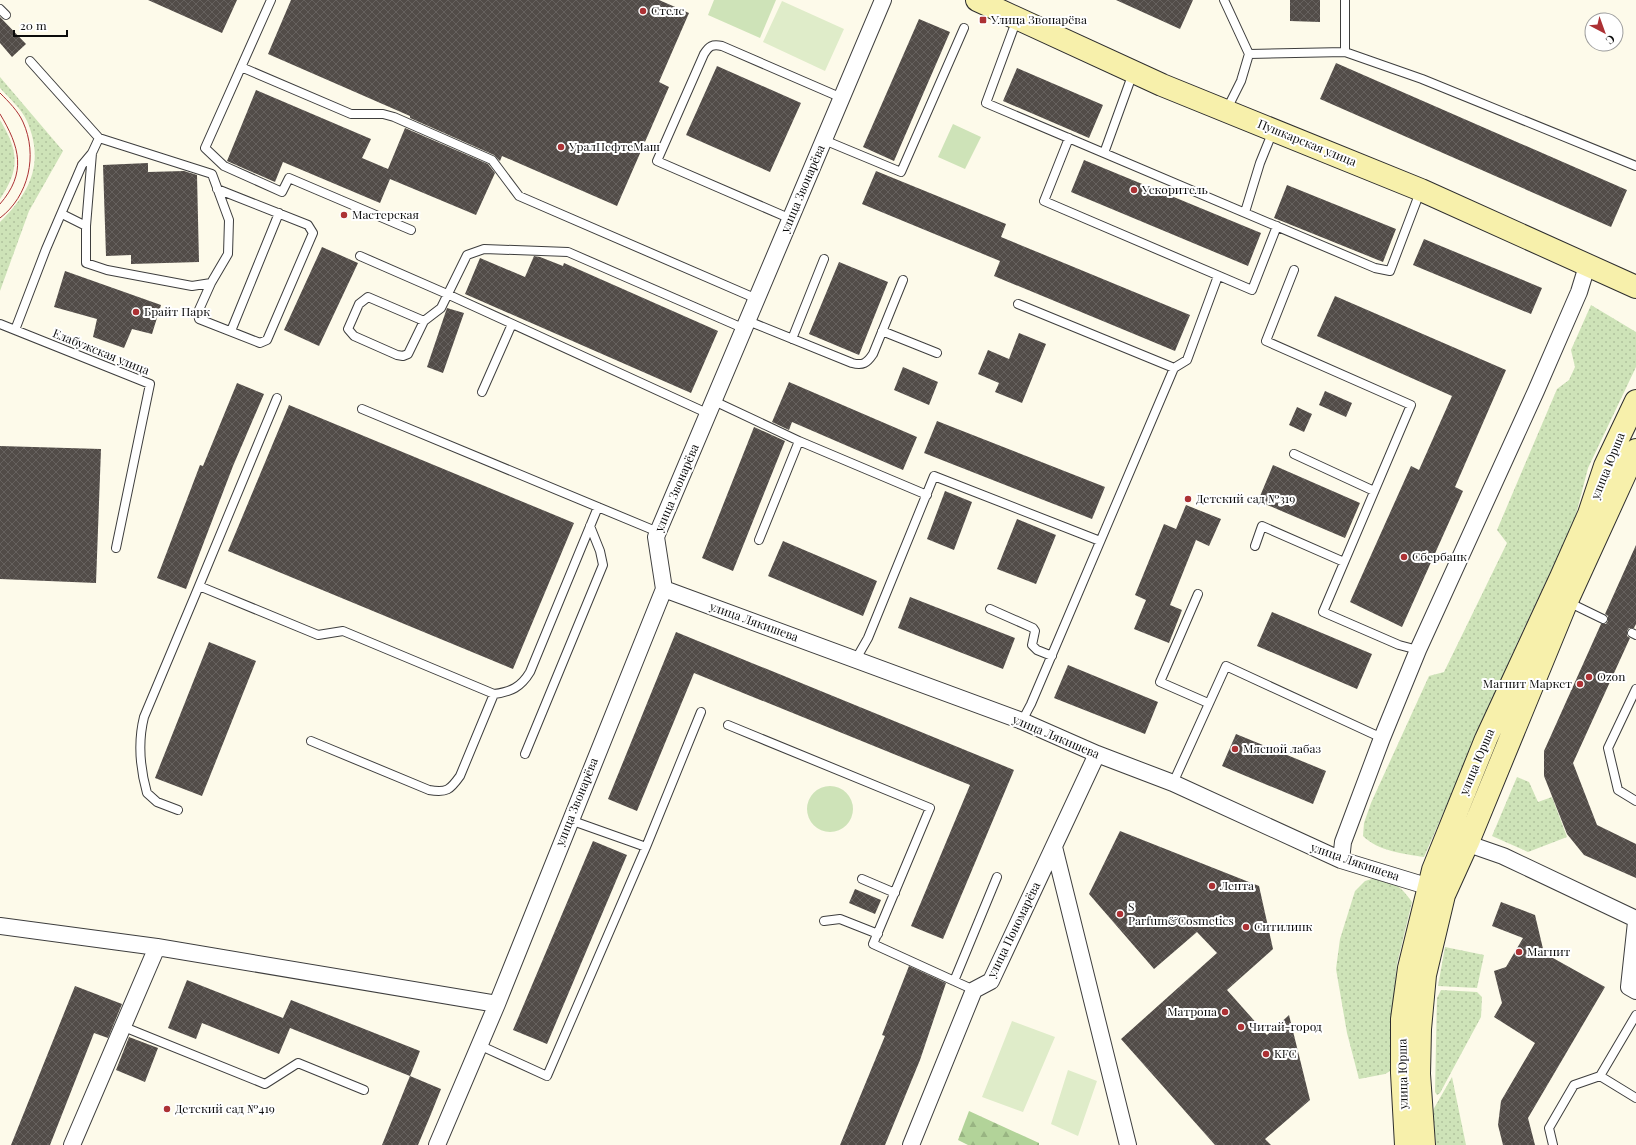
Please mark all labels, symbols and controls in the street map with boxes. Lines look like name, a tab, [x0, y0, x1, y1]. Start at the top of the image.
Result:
place label: Стелс	[651, 2, 684, 18]
marker: Стелс	[638, 6, 648, 16]
place label: Улица Звонарёва	[990, 11, 1087, 27]
scale bar	[14, 12, 67, 38]
north arrow	[1584, 12, 1624, 52]
marker: Улица Звонарёва	[978, 15, 988, 25]
text: 20 m	[20, 17, 47, 33]
text: С	[1603, 32, 1619, 48]
street label: Пушкарская улица	[1256, 115, 1359, 169]
place label: УралНефтеМаш	[568, 138, 660, 154]
marker: УралНефтеМаш	[556, 142, 566, 152]
street label: улица Звонарёва	[776, 142, 828, 236]
place label: Ускоритель	[1141, 181, 1208, 197]
marker: Ускоритель	[1129, 185, 1139, 195]
place label: Мастерская	[352, 206, 420, 222]
marker: Мастерская	[339, 210, 349, 220]
place label: Брайт Парк	[144, 303, 210, 319]
marker: Брайт Парк	[131, 307, 141, 317]
street label: Елабужская улица	[51, 324, 152, 378]
street label: улица Юрша	[1586, 430, 1628, 502]
street label: улица Звонарёва	[650, 441, 702, 535]
place label: Детский сад №319	[1196, 490, 1295, 506]
marker: Детский сад №319	[1183, 494, 1193, 504]
place label: Сбербанк	[1412, 548, 1467, 564]
marker: Сбербанк	[1399, 552, 1409, 562]
street label: улица Лякишева	[707, 597, 801, 645]
place label: Ozon	[1597, 668, 1625, 684]
marker: Ozon	[1584, 672, 1594, 682]
place label: Магнит Маркет	[1483, 675, 1572, 691]
marker: Магнит Маркет	[1575, 679, 1585, 689]
street label: улица Лякишева	[1009, 710, 1102, 762]
street label: улица Юрша	[1455, 726, 1497, 798]
place label: Мясной лабаз	[1243, 740, 1322, 756]
marker: Мясной лабаз	[1230, 744, 1240, 754]
street label: улица Звонарёва	[551, 755, 601, 849]
street label: улица Лякишева	[1308, 838, 1402, 884]
place label: Лента	[1219, 877, 1254, 893]
street label: улица Пономарёва	[982, 879, 1043, 981]
marker: Лента	[1207, 881, 1217, 891]
place label: S Parfum&Cosmetics	[1128, 898, 1234, 928]
marker: S Parfum&Cosmetics	[1115, 909, 1125, 919]
place label: Ситилинк	[1254, 918, 1313, 934]
marker: Ситилинк	[1241, 922, 1251, 932]
place label: Магнит	[1527, 943, 1571, 959]
marker: Магнит	[1514, 947, 1524, 957]
place label: Матрона	[1167, 1003, 1217, 1019]
marker: Матрона	[1220, 1007, 1230, 1017]
place label: Читай-город	[1249, 1018, 1323, 1034]
marker: Читай-город	[1236, 1022, 1246, 1032]
street label: улица Юрша	[1393, 1039, 1411, 1110]
place label: KFC	[1274, 1045, 1297, 1061]
marker: KFC	[1261, 1049, 1271, 1059]
place label: Детский сад №419	[175, 1100, 275, 1116]
marker: Детский сад №419	[162, 1104, 172, 1114]

